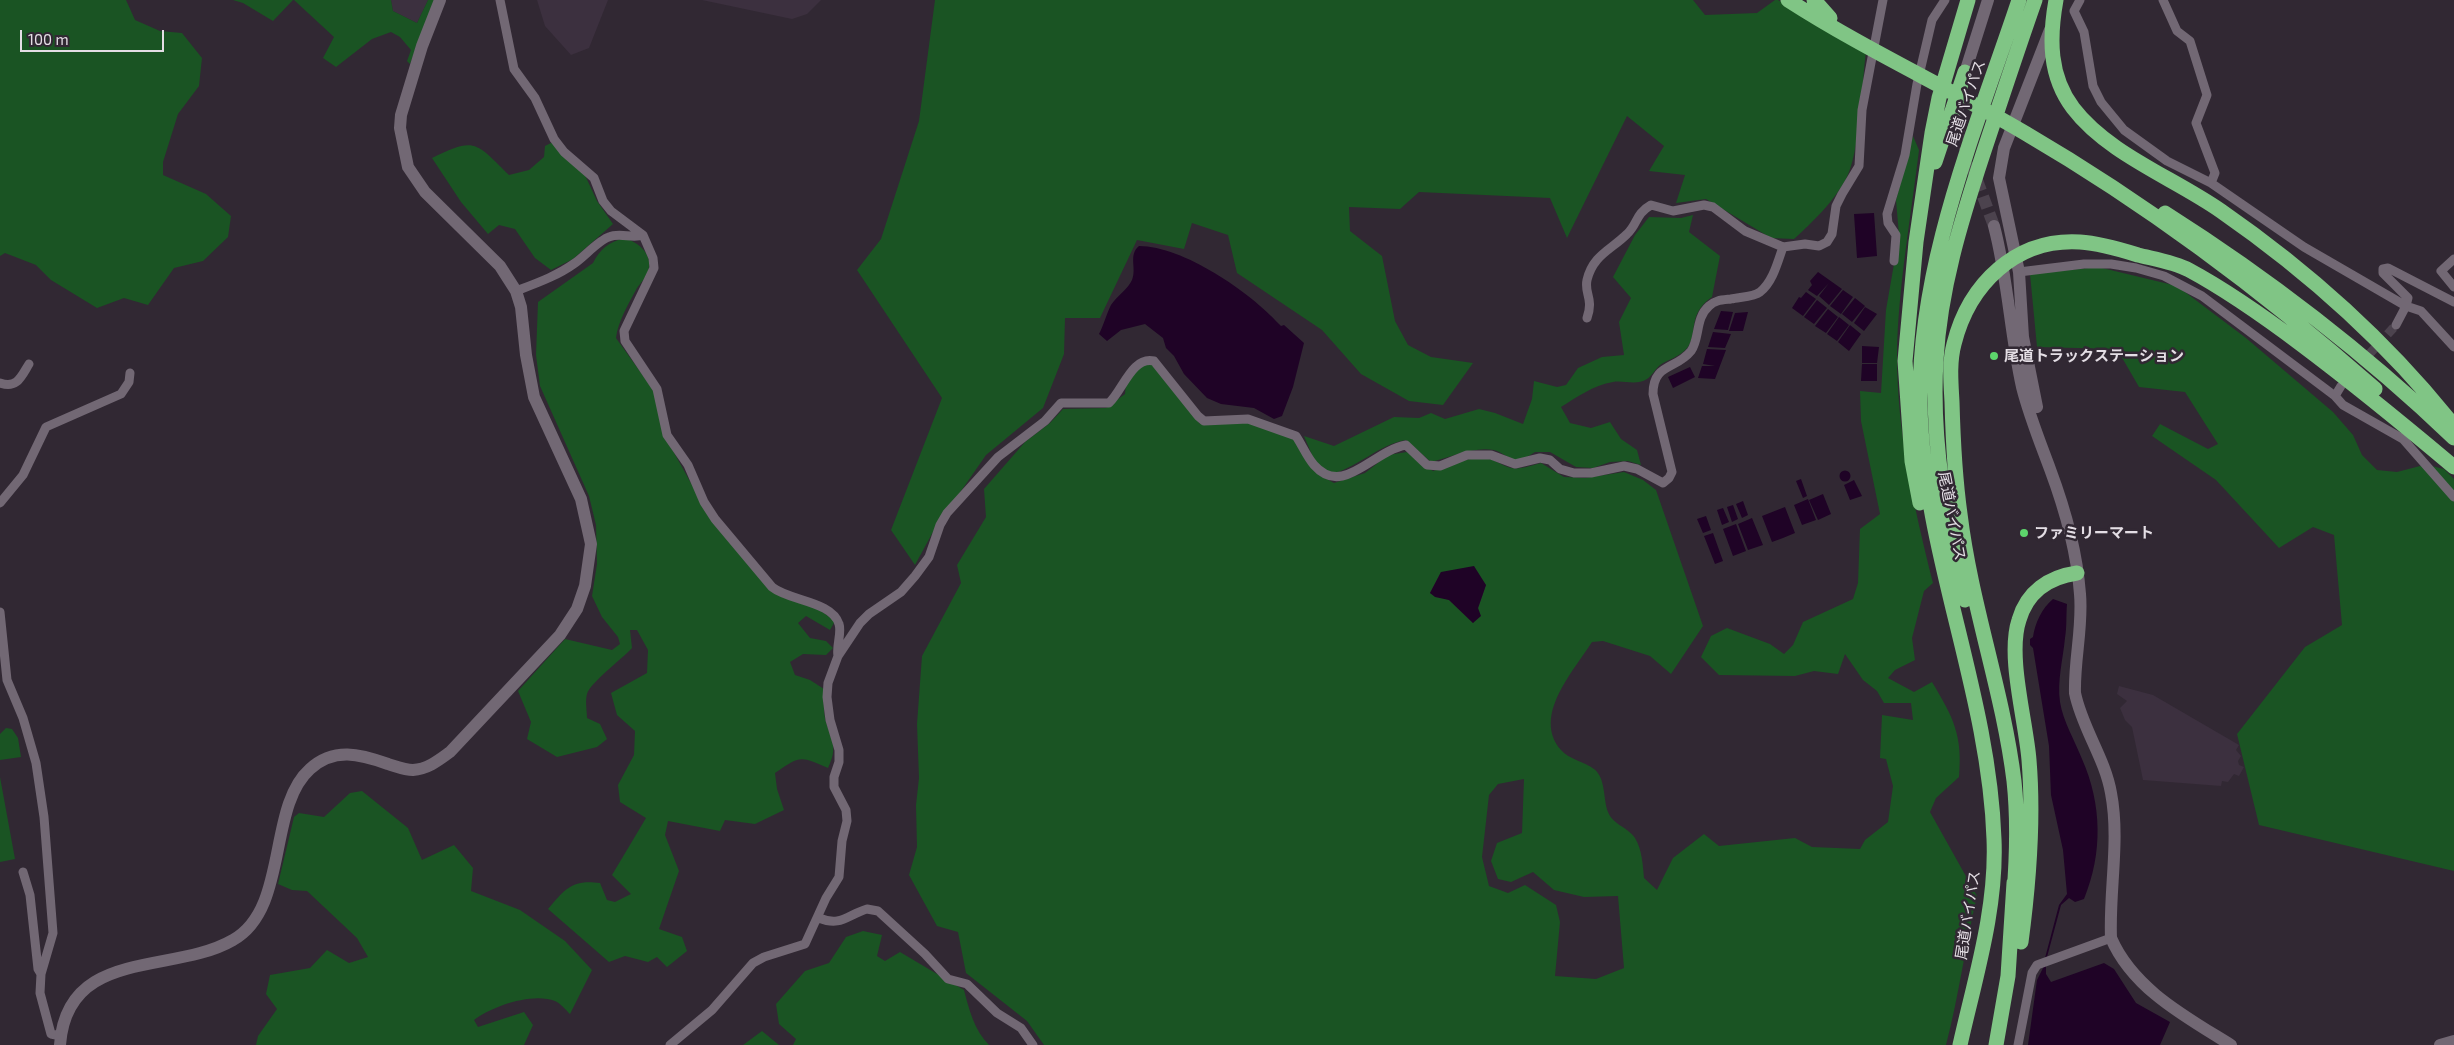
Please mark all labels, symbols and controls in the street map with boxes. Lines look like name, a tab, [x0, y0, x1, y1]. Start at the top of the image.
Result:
scale bar	[22, 20, 166, 52]
text: 100 m	[28, 30, 69, 48]
street label: 尾道バイパス	[1943, 58, 1989, 148]
place label: 尾道トラックステーション	[2004, 347, 2184, 365]
marker: 尾道トラックステーション	[1988, 350, 2000, 362]
street label: 尾道バイパス	[1935, 470, 1969, 562]
place label: ファミリーマート	[2034, 524, 2154, 542]
marker: ファミリーマート	[2018, 527, 2030, 539]
street label: 尾道バイパス	[1952, 869, 1984, 961]

